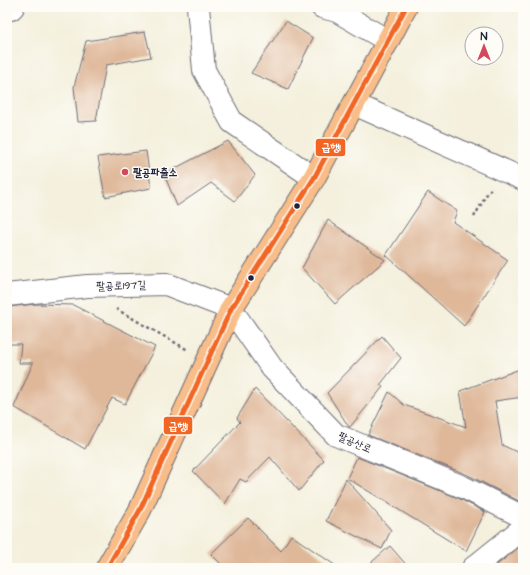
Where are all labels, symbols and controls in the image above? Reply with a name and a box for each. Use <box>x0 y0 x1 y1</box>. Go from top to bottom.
north arrow <box>464 26 504 66</box>
text: N <box>481 29 488 44</box>
line badge: 급행1 <box>315 138 346 157</box>
text: 급행1 <box>321 140 341 155</box>
place label: 팔공파출소 <box>133 165 177 180</box>
marker: 팔공파출소 <box>120 167 130 177</box>
unlabelled marker <box>292 201 302 211</box>
unlabelled marker <box>246 273 256 283</box>
street label: 팔공로197길 <box>96 277 146 294</box>
line badge: 급행1 <box>163 416 193 435</box>
text: 급행1 <box>168 419 188 434</box>
street label: 팔공산로 <box>336 428 374 457</box>

